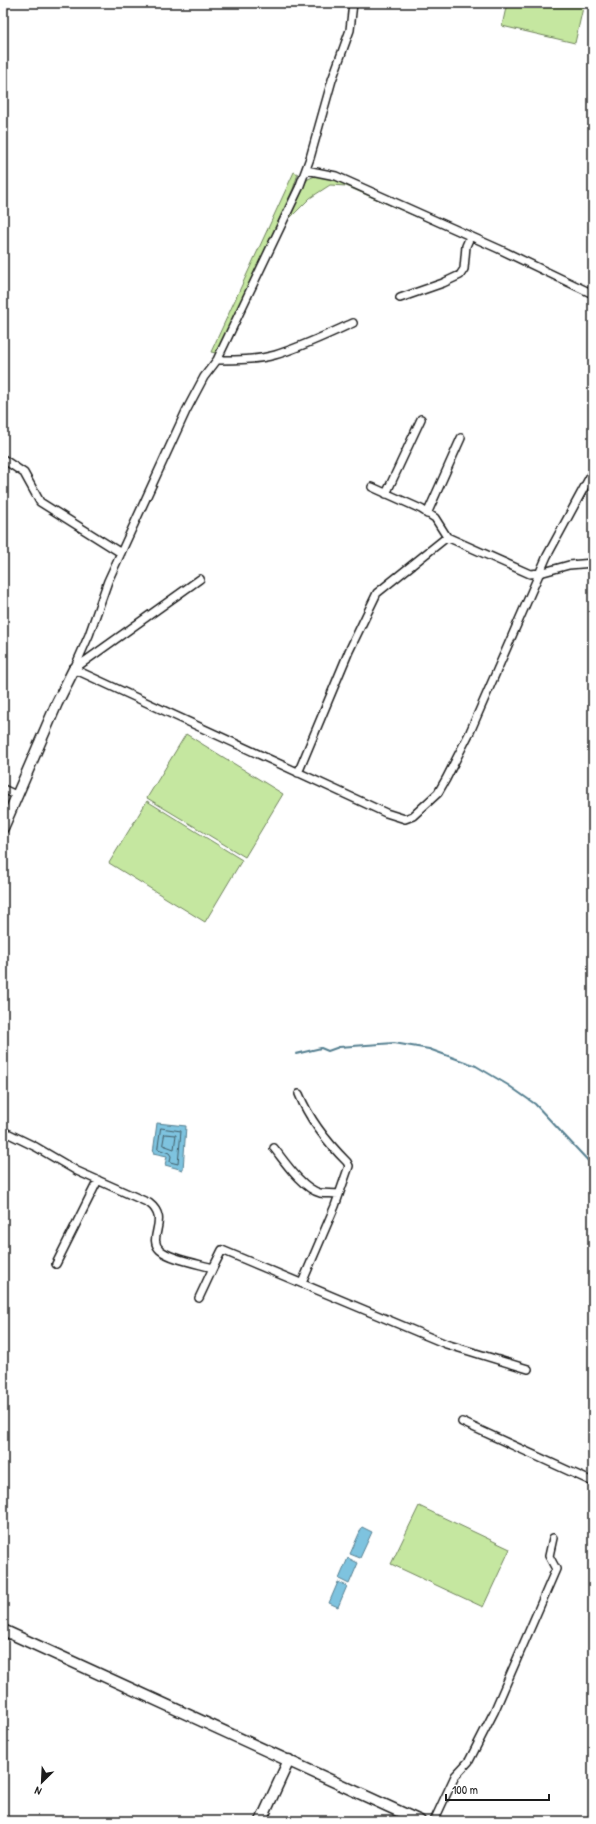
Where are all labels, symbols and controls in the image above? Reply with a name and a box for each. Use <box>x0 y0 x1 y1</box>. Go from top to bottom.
north arrow <box>22 1762 62 1802</box>
scale bar <box>446 1776 549 1802</box>
text: 100 m <box>452 1781 478 1798</box>
text: N <box>32 1783 43 1799</box>

